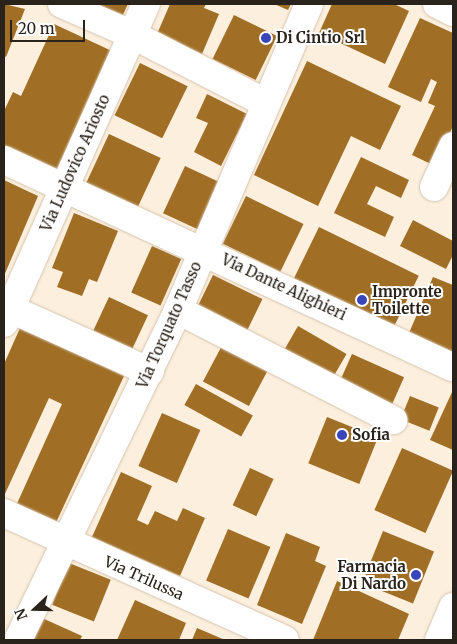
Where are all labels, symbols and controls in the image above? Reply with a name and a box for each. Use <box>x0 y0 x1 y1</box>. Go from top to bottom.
scale bar <box>12 10 88 42</box>
text: 20 m <box>18 19 55 38</box>
place label: Di Cintio Srl <box>276 29 365 47</box>
marker: Di Cintio Srl <box>260 32 272 44</box>
street label: Via Ludovico Ariosto <box>37 92 113 234</box>
street label: Via Dante Alighieri <box>219 250 349 324</box>
street label: Via Torquato Tasso <box>133 259 205 391</box>
place label: Impronte Toilette <box>372 282 442 317</box>
marker: Impronte Toilette <box>356 294 368 306</box>
place label: Sofia <box>352 426 390 444</box>
marker: Sofia <box>336 429 348 441</box>
street label: Via Trilussa <box>101 552 187 604</box>
place label: Farmacia Di Nardo <box>337 557 406 592</box>
marker: Farmacia Di Nardo <box>410 569 422 581</box>
north arrow <box>10 584 60 634</box>
text: N <box>11 606 31 623</box>

